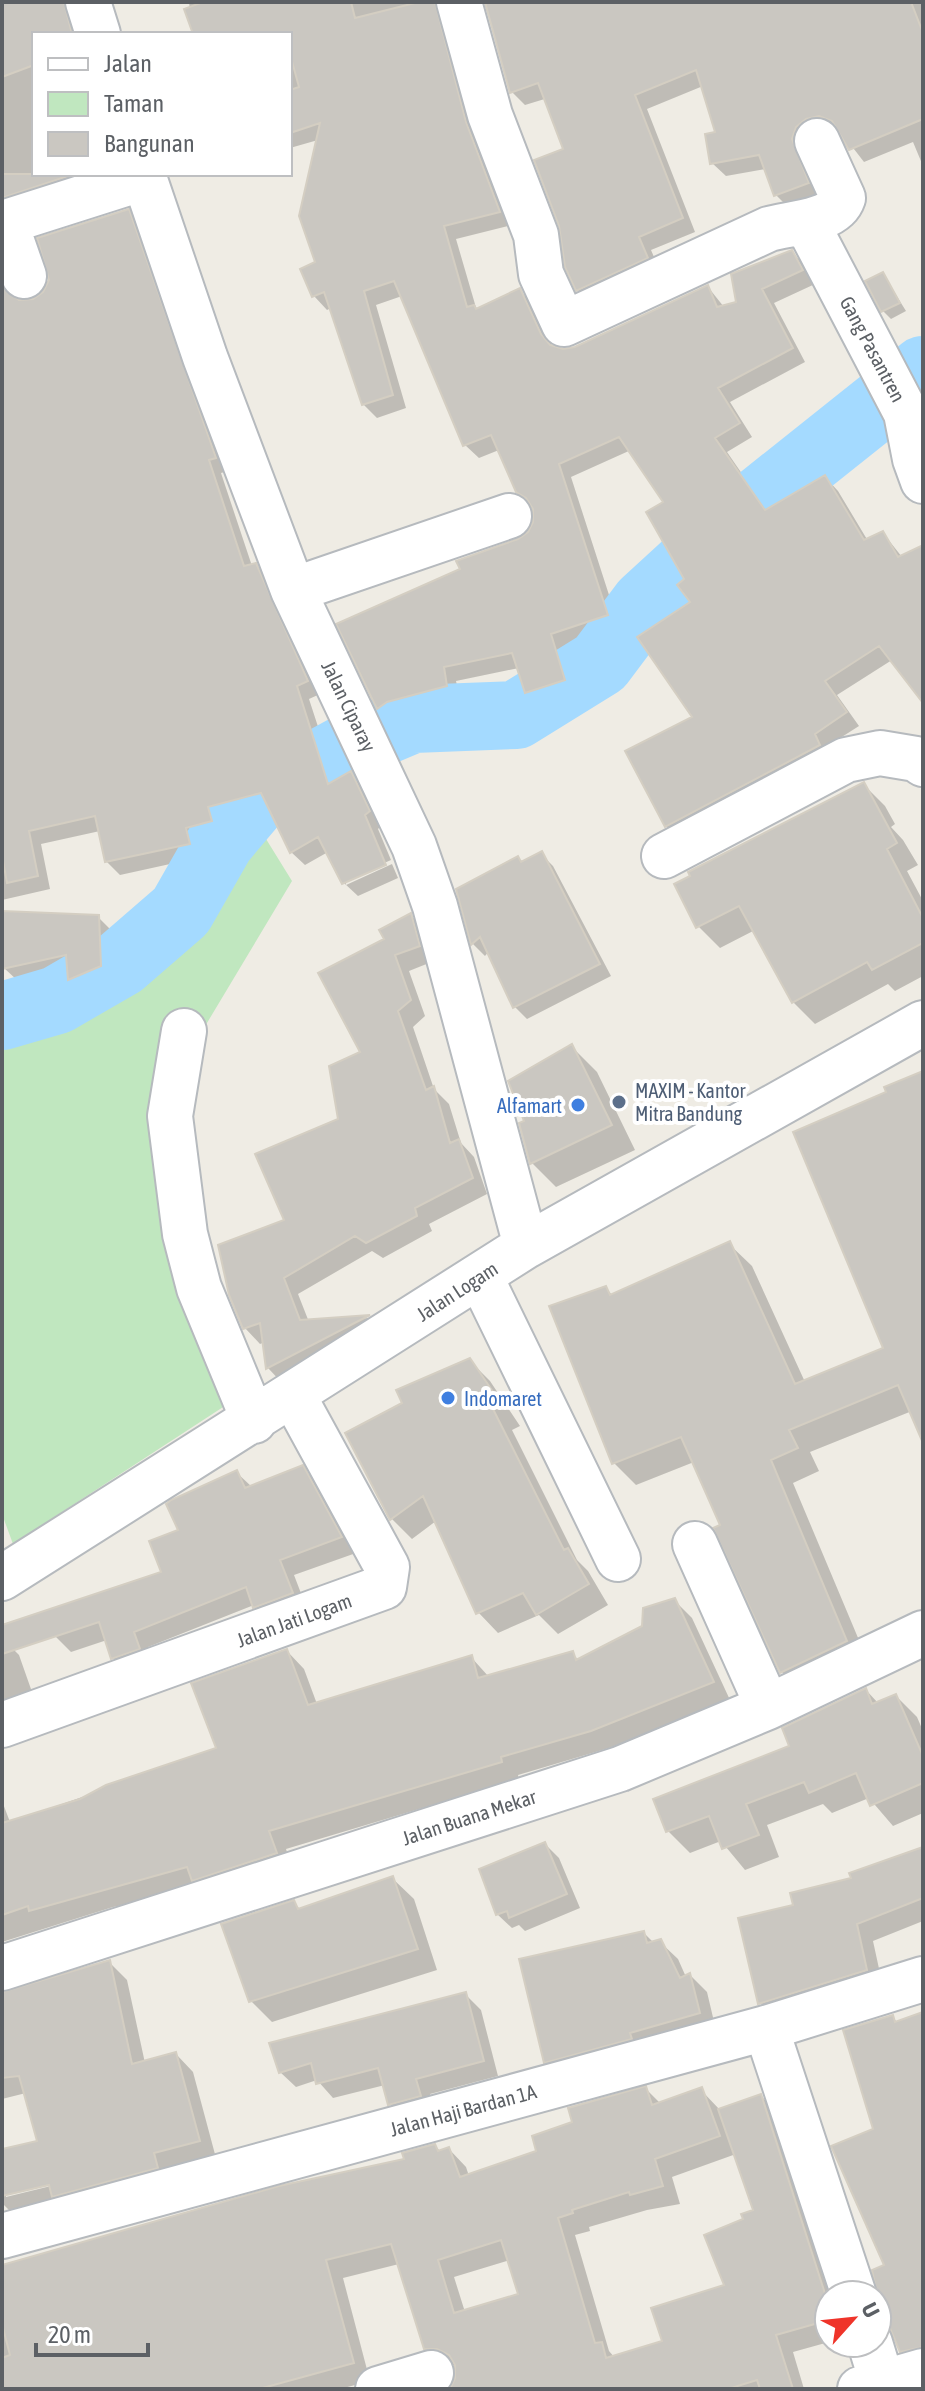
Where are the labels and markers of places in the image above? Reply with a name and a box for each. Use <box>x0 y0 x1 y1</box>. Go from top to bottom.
place label: MAXIM - Kantor Mitra Bandung <box>635 1079 747 1125</box>
marker: MAXIM - Kantor Mitra Bandung <box>610 1093 628 1111</box>
place label: Alfamart <box>497 1094 562 1117</box>
marker: Alfamart <box>569 1096 587 1114</box>
place label: Indomaret <box>464 1387 542 1410</box>
marker: Indomaret <box>439 1389 457 1407</box>

